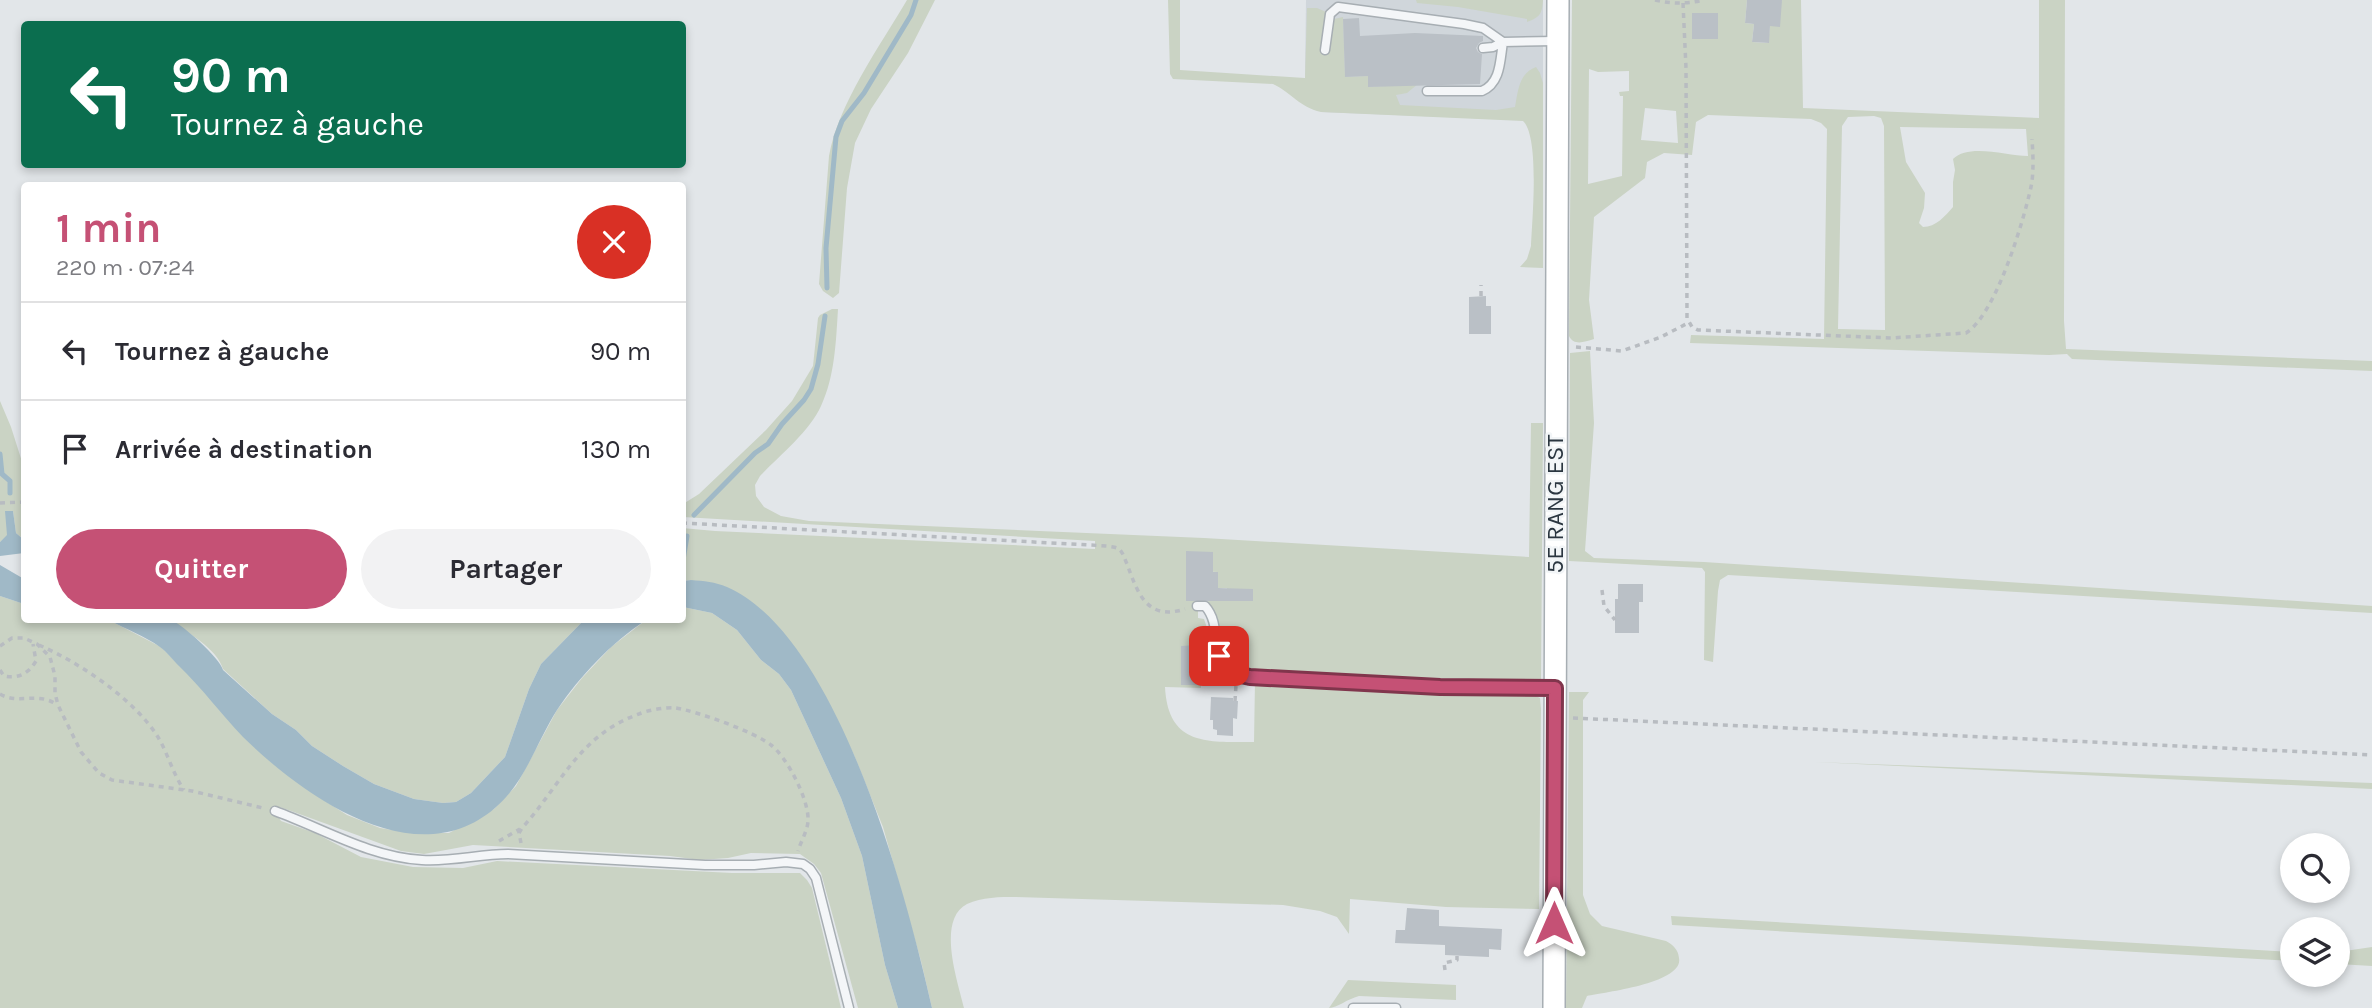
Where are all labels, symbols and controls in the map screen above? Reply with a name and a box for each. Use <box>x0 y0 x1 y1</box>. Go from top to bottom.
text: 90 m <box>171 47 291 104</box>
icon: left <box>56 49 147 140</box>
text: Tournez à gauche <box>171 106 424 143</box>
text: 1 min <box>56 203 161 253</box>
button: close <box>577 205 651 279</box>
text: 220 m · 07:24 <box>56 254 194 281</box>
icon: left <box>56 332 94 370</box>
text: Tournez à gauche <box>115 336 329 367</box>
text: 90 m <box>590 336 651 367</box>
icon: arrive <box>56 430 94 468</box>
text: Arrivée à destination <box>115 434 373 465</box>
text: 130 m <box>581 434 651 465</box>
street label: 5E RANG EST <box>1541 435 1569 573</box>
button: Quitter <box>56 529 347 609</box>
button: Partager <box>361 529 651 609</box>
pin <box>1189 626 1249 686</box>
icon: arrive <box>1200 637 1238 675</box>
map controls <box>2280 833 2350 987</box>
button: search <box>2280 833 2350 903</box>
position arrow <box>1517 886 1591 960</box>
button: layers <box>2280 917 2350 987</box>

